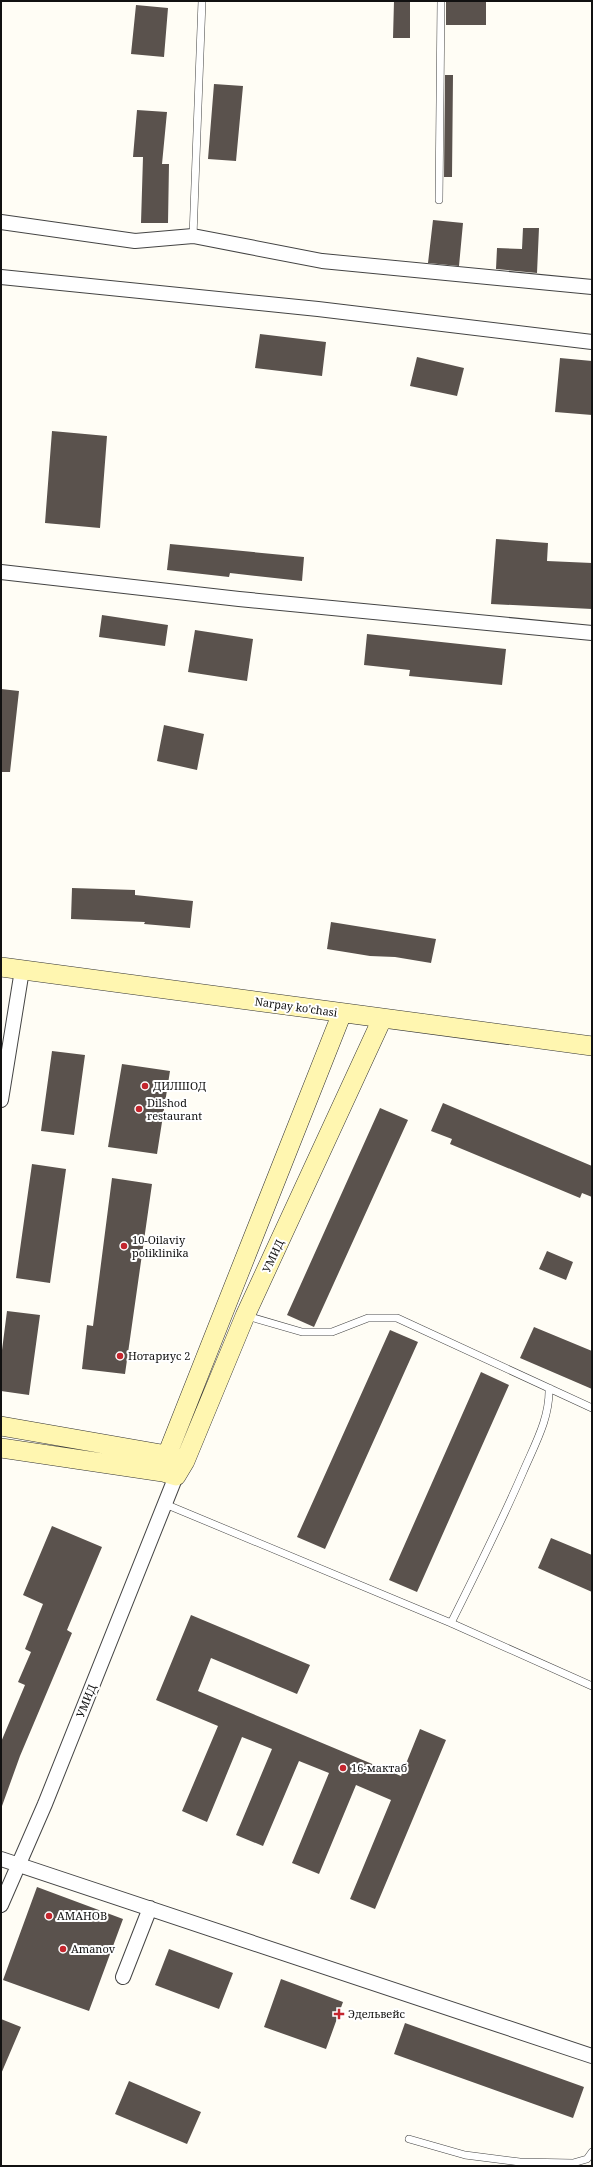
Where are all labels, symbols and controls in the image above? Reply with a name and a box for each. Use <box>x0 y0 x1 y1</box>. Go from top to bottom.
street label: Narpay ko'chasi <box>254 993 339 1020</box>
place label: ДИЛШОД <box>153 1078 206 1093</box>
marker: ДИЛШОД <box>140 1081 150 1091</box>
place label: Dilshod restaurant <box>147 1095 202 1123</box>
marker: Dilshod restaurant <box>134 1104 144 1114</box>
place label: 10-Oilaviy poliklinika <box>132 1232 189 1260</box>
street label: УМИД <box>258 1237 287 1275</box>
marker: 10-Oilaviy poliklinika <box>119 1241 129 1251</box>
place label: Нотариус 2 <box>128 1348 190 1363</box>
marker: Нотариус 2 <box>115 1351 125 1361</box>
street label: УМИД <box>72 1682 99 1720</box>
place label: 16-мактаб <box>351 1760 407 1775</box>
marker: 16-мактаб <box>338 1763 348 1773</box>
place label: АМАНОВ <box>57 1908 107 1923</box>
marker: АМАНОВ <box>44 1911 54 1921</box>
place label: Amanov <box>71 1941 116 1956</box>
marker: Amanov <box>58 1944 68 1954</box>
place label: Эдельвейс <box>348 2006 406 2021</box>
marker: Эдельвейс <box>333 2008 345 2020</box>

